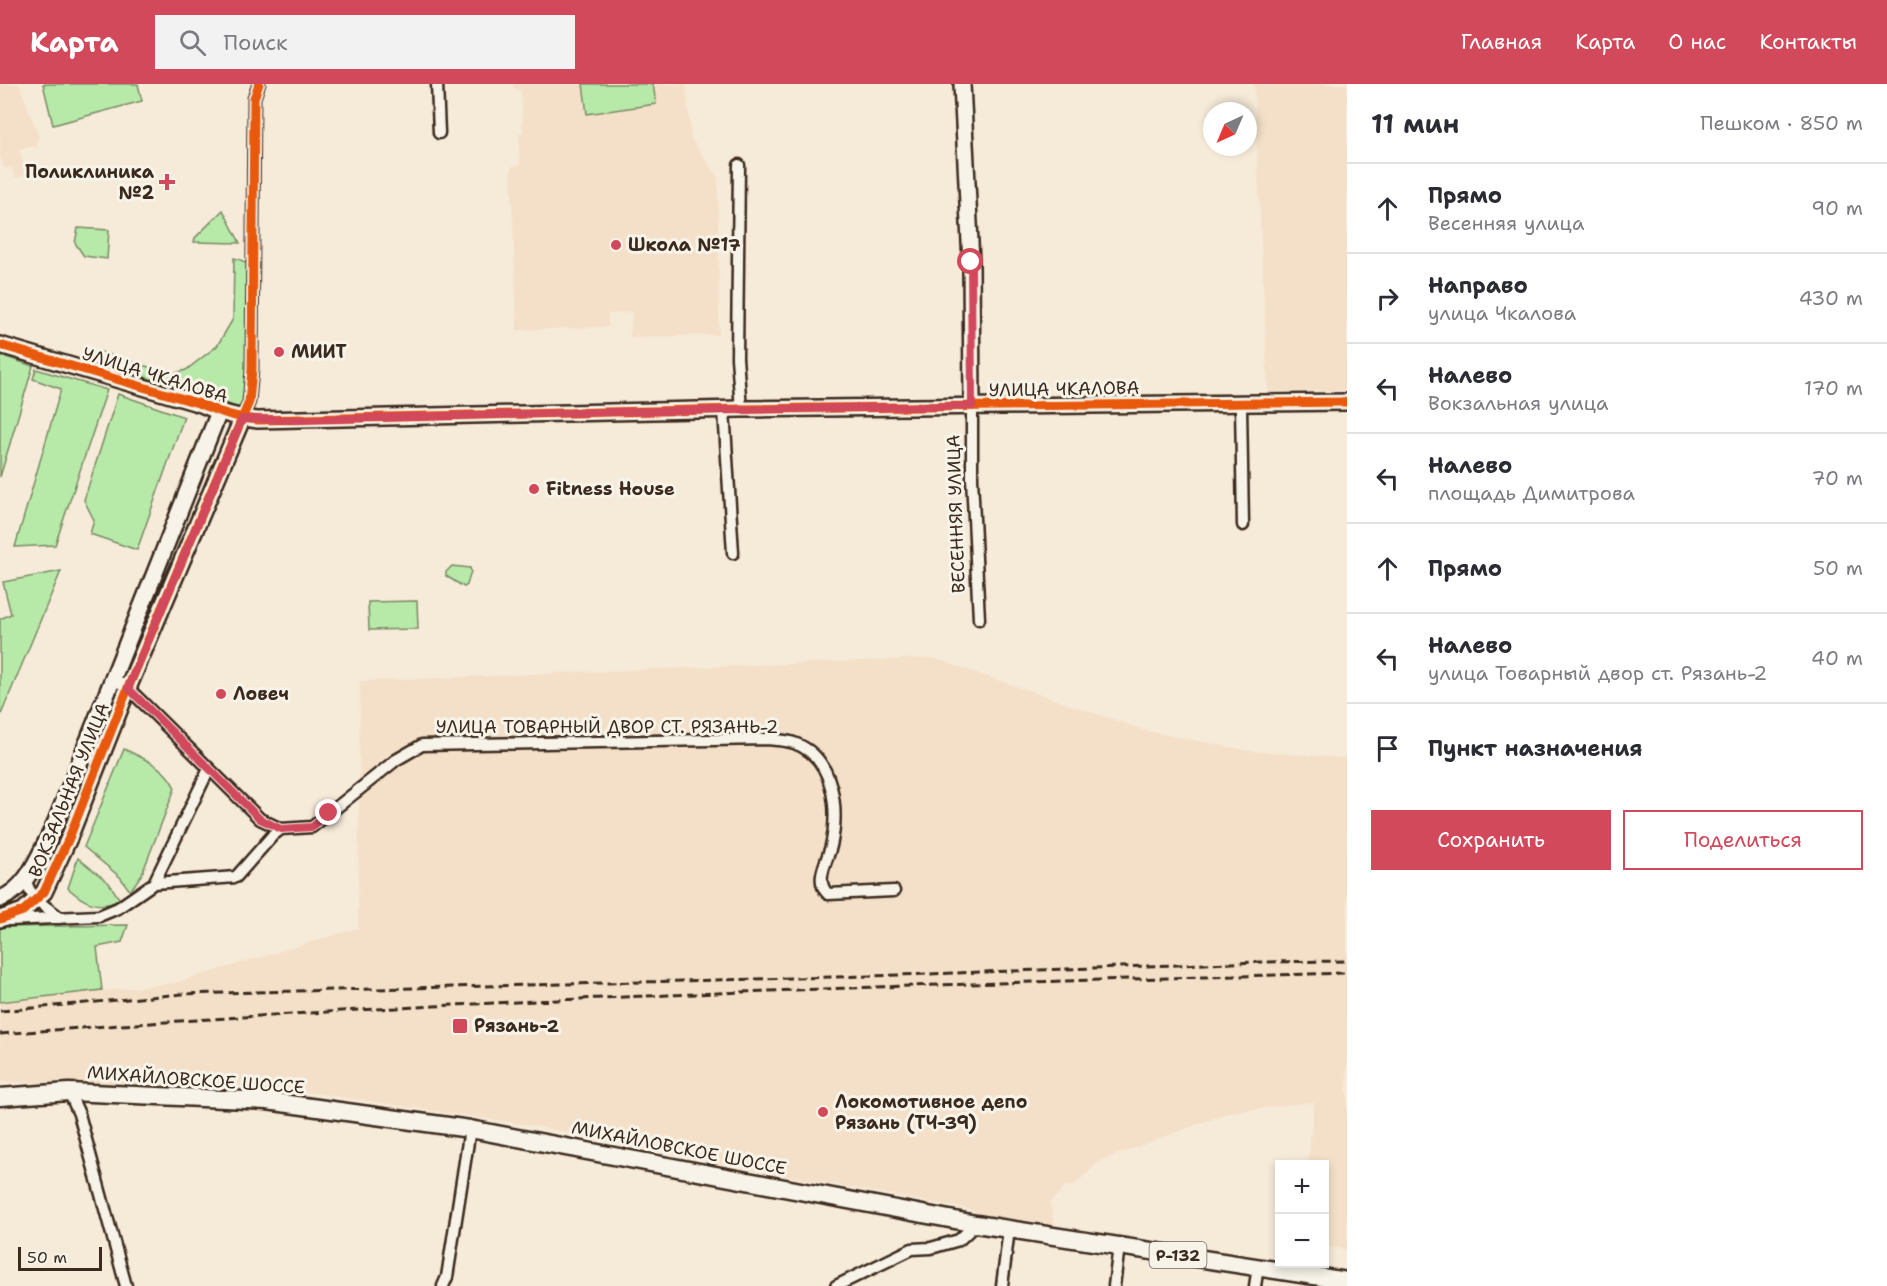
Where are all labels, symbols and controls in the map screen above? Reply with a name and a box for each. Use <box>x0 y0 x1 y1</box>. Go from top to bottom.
search box <box>155 15 575 69</box>
text: Карта <box>30 23 119 61</box>
icon: search <box>176 26 209 59</box>
text: Поиск <box>224 28 288 57</box>
text: Главная <box>1461 28 1542 56</box>
text: Карта <box>1575 28 1635 56</box>
text: О нас <box>1668 28 1726 56</box>
text: Контакты <box>1759 28 1857 56</box>
north arrow <box>1203 102 1257 156</box>
text: 11 мин <box>1371 106 1459 141</box>
text: Пешком · 850 m <box>1700 110 1863 136</box>
place label: Поликлиника №2 <box>25 160 155 205</box>
marker: Поликлиника №2 <box>158 173 176 191</box>
text: Прямо <box>1428 181 1502 210</box>
icon: ahead <box>1371 192 1404 225</box>
text: 90 m <box>1811 195 1863 221</box>
text: Весенняя улица <box>1428 210 1584 236</box>
place label: Школа №17 <box>628 233 741 257</box>
marker: Школа №17 <box>609 238 623 252</box>
route start <box>957 248 983 274</box>
text: Направо <box>1428 271 1528 300</box>
icon: right <box>1371 282 1404 315</box>
text: 430 m <box>1799 285 1863 311</box>
text: улица Чкалова <box>1428 300 1576 326</box>
place label: МИИТ <box>291 340 347 364</box>
street label: УЛИЦА ЧКАЛОВА <box>79 341 231 409</box>
marker: МИИТ <box>272 345 286 359</box>
text: Налево <box>1428 361 1512 390</box>
icon: left <box>1371 372 1404 405</box>
text: 170 m <box>1804 375 1863 401</box>
street label: УЛИЦА ЧКАЛОВА <box>988 376 1140 402</box>
text: Вокзальная улица <box>1428 390 1608 416</box>
street label: ВЕСЕННЯЯ УЛИЦА <box>941 434 971 594</box>
text: Налево <box>1428 451 1512 480</box>
icon: left <box>1371 462 1404 495</box>
text: 70 m <box>1811 465 1863 491</box>
place label: Fitness House <box>546 477 675 501</box>
text: площадь Димитрова <box>1428 480 1635 506</box>
marker: Fitness House <box>527 482 541 496</box>
icon: ahead <box>1371 552 1404 585</box>
text: Прямо <box>1428 554 1502 583</box>
text: 50 m <box>1813 555 1863 581</box>
text: Налево <box>1428 631 1512 660</box>
icon: left <box>1371 642 1404 675</box>
text: 40 m <box>1811 645 1863 671</box>
text: улица Товарный двор ст. Рязань-2 <box>1428 660 1767 686</box>
place label: Ловеч <box>233 682 289 706</box>
marker: Ловеч <box>214 687 228 701</box>
street label: ВОКЗАЛЬНАЯ УЛИЦА <box>23 699 115 881</box>
street label: УЛИЦА ТОВАРНЫЙ ДВОР СТ. РЯЗАНЬ-2 <box>436 715 778 739</box>
icon: arrive <box>1371 732 1404 765</box>
text: Пункт назначения <box>1428 734 1642 763</box>
route end <box>315 799 341 825</box>
button: Сохранить <box>1371 810 1611 870</box>
button: Поделиться <box>1623 810 1863 870</box>
place label: Рязань-2 <box>474 1014 559 1038</box>
marker: Рязань-2 <box>451 1017 469 1035</box>
street label: МИХАЙЛОВСКОЕ ШОССЕ <box>86 1060 306 1100</box>
place label: Локомотивное депо Рязань (ТЧ-39) <box>835 1090 1027 1135</box>
marker: Локомотивное депо Рязань (ТЧ-39) <box>816 1105 830 1119</box>
street label: МИХАЙЛОВСКОЕ ШОССЕ <box>569 1115 789 1181</box>
map controls <box>1275 1160 1329 1268</box>
button: + <box>1275 1160 1329 1214</box>
button: − <box>1275 1214 1329 1268</box>
road number: Р-132 <box>1150 1242 1206 1268</box>
scale bar <box>18 1244 102 1272</box>
text: 50 m <box>27 1247 67 1268</box>

